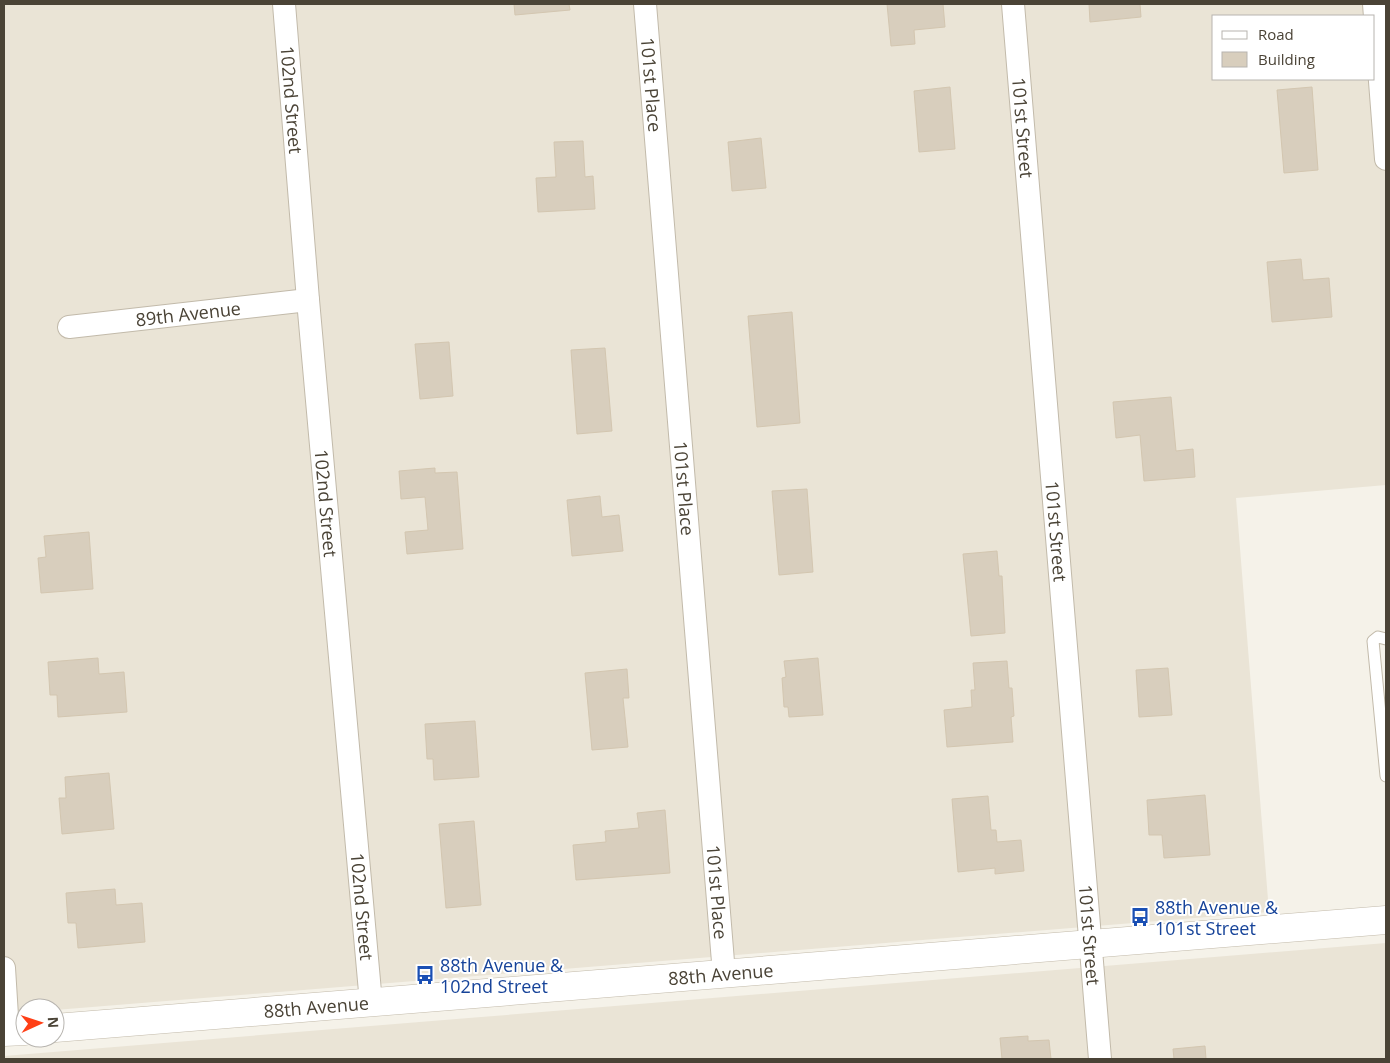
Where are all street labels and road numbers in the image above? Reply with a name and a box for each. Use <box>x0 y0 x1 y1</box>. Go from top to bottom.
street label: 101st Place <box>636 37 667 133</box>
street label: 102nd Street <box>275 45 308 154</box>
street label: 101st Street <box>1007 76 1039 179</box>
street label: 89th Avenue <box>135 296 242 331</box>
street label: 101st Place <box>669 440 700 537</box>
street label: 102nd Street <box>309 448 343 558</box>
street label: 101st Street <box>1040 480 1073 582</box>
street label: 101st Place <box>702 844 733 940</box>
street label: 102nd Street <box>346 852 379 961</box>
street label: 101st Street <box>1074 884 1106 986</box>
street label: 88th Avenue <box>667 958 774 990</box>
street label: 88th Avenue <box>263 991 370 1023</box>

